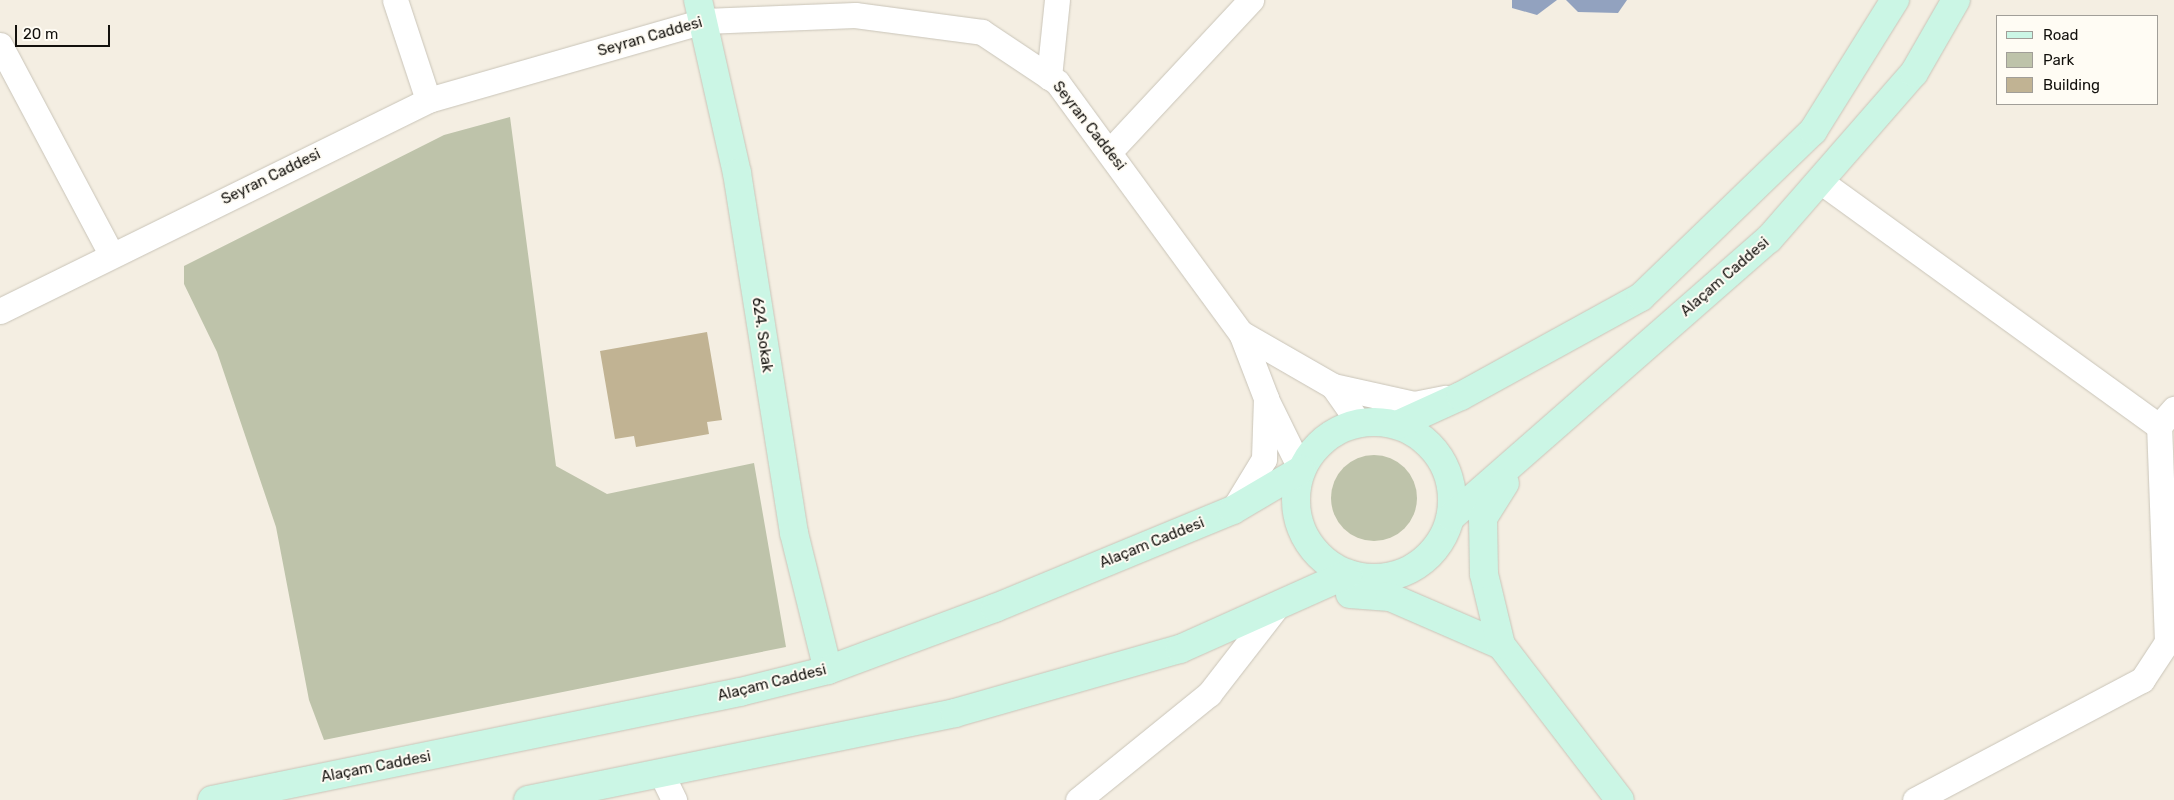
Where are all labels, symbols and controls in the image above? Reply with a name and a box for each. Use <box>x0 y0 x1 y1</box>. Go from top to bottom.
street label: Seyran Caddesi <box>596 13 704 61</box>
scale bar <box>18 15 112 47</box>
legend <box>1996 15 2159 105</box>
text: 20 m <box>23 25 58 43</box>
text: Road <box>2043 26 2079 44</box>
text: Park <box>2043 51 2074 69</box>
text: Building <box>2043 76 2100 94</box>
street label: Seyran Caddesi <box>1049 78 1129 174</box>
street label: Seyran Caddesi <box>218 145 324 209</box>
street label: Alaçam Caddesi <box>1677 234 1773 320</box>
street label: 624. Sokak <box>748 296 776 374</box>
street label: Alaçam Caddesi <box>1097 514 1207 572</box>
street label: Alaçam Caddesi <box>716 661 828 705</box>
street label: Alaçam Caddesi <box>320 748 432 786</box>

